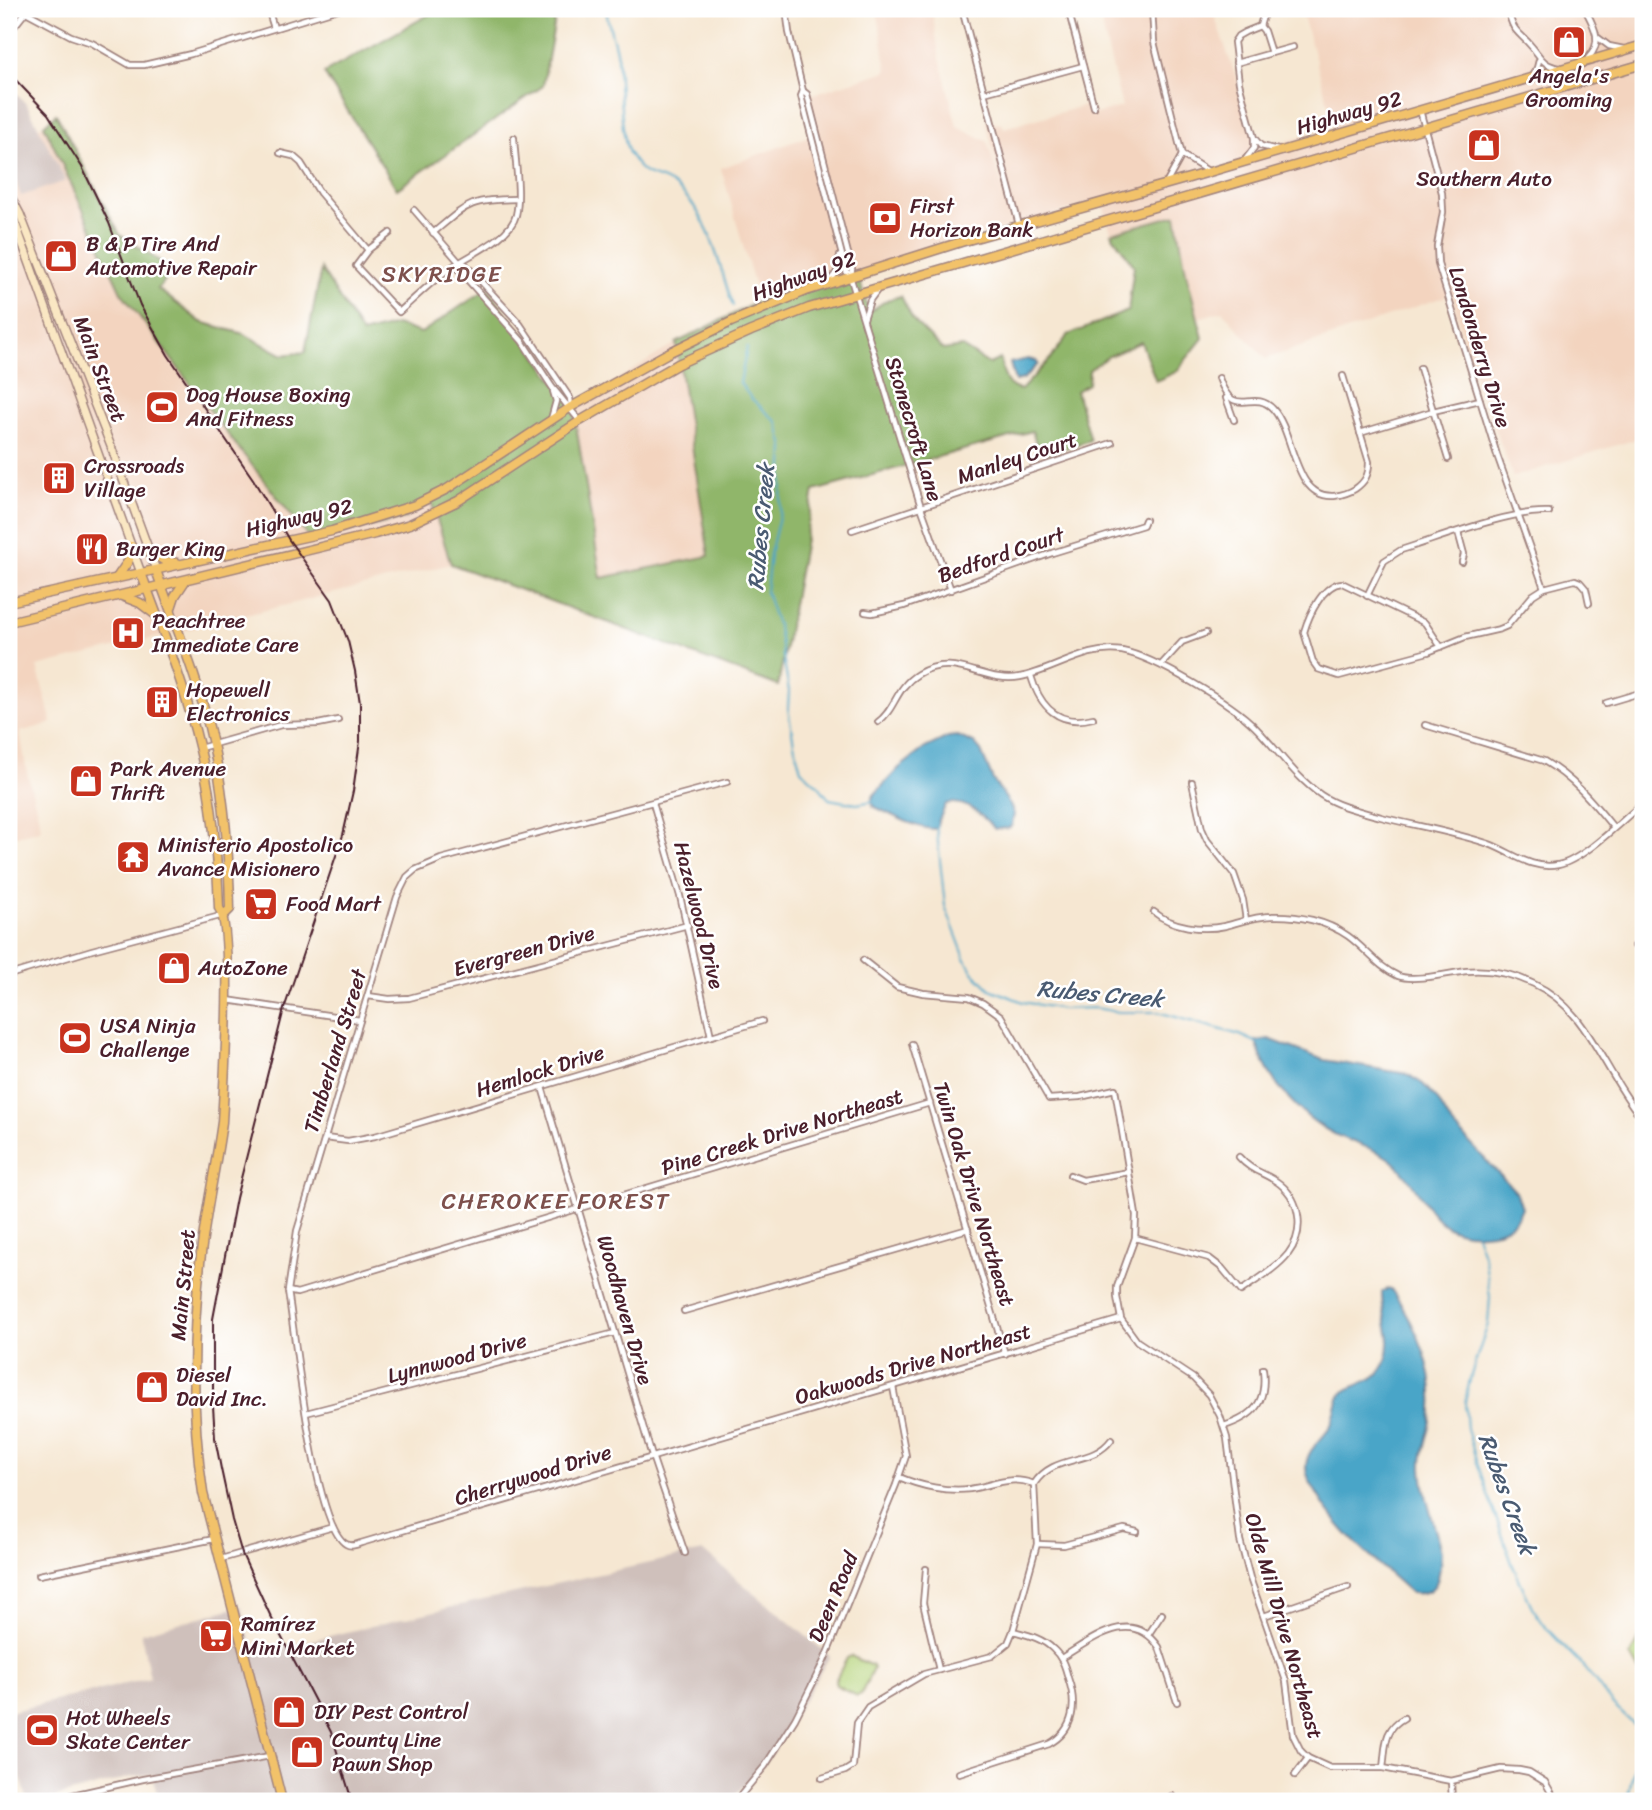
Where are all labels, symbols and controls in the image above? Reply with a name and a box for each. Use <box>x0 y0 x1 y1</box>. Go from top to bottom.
shop icon: Angela's Grooming <box>1550 23 1588 61</box>
place label: Angela's Grooming <box>1526 57 1613 119</box>
street label: Highway 92 <box>1292 80 1406 146</box>
shop icon: Southern Auto <box>1465 126 1503 164</box>
place label: Southern Auto <box>1416 160 1552 198</box>
place label: First Horizon Bank <box>910 187 1033 249</box>
bank icon: First Horizon Bank <box>866 199 904 237</box>
place label: B & P Tire And Automotive Repair <box>85 225 258 287</box>
shop icon: B & P Tire And Automotive Repair <box>42 237 80 275</box>
street label: Highway 92 <box>746 240 862 312</box>
district label: SKYRIDGE <box>381 254 503 295</box>
street label: Londonderry Drive <box>1437 262 1523 433</box>
street label: Main Street <box>62 310 138 428</box>
street label: Stonecroft Lane <box>874 352 954 507</box>
place label: Dog House Boxing And Fitness <box>185 376 351 438</box>
sports icon: Dog House Boxing And Fitness <box>143 388 181 426</box>
street label: Manley Court <box>952 421 1082 495</box>
place label: Crossroads Village <box>84 447 185 509</box>
building icon: Crossroads Village <box>40 459 78 497</box>
water label: Rubes Creek <box>735 460 787 592</box>
street label: Highway 92 <box>242 487 356 549</box>
street label: Bedford Court <box>932 515 1071 594</box>
restaurant icon: Burger King <box>73 530 111 568</box>
place label: Burger King <box>116 530 225 568</box>
place label: Peachtree Immediate Care <box>151 602 299 664</box>
hospital icon: Peachtree Immediate Care <box>109 614 147 652</box>
place label: Hopewell Electronics <box>186 671 290 733</box>
building icon: Hopewell Electronics <box>143 683 181 721</box>
place label: Park Avenue Thrift <box>110 750 226 812</box>
shop icon: Park Avenue Thrift <box>67 762 105 800</box>
place label: Ministerio Apostolico Avance Misionero <box>157 826 353 888</box>
street label: Hazelwood Drive <box>662 837 736 993</box>
temple icon: Ministerio Apostolico Avance Misionero <box>114 838 152 876</box>
supermarket icon: Food Mart <box>242 885 280 923</box>
place label: Food Mart <box>286 885 382 923</box>
street label: Evergreen Drive <box>449 914 599 988</box>
shop icon: AutoZone <box>155 949 193 987</box>
place label: AutoZone <box>197 949 288 987</box>
street label: Timberland Street <box>292 963 378 1138</box>
water label: Rubes Creek <box>1035 968 1167 1020</box>
place label: USA Ninja Challenge <box>100 1007 196 1069</box>
sports icon: USA Ninja Challenge <box>56 1019 94 1057</box>
street label: Hemlock Drive <box>471 1033 609 1109</box>
street label: Pine Creek Drive Northeast <box>657 1077 907 1187</box>
street label: Twin Oak Drive Northeast <box>922 1077 1026 1311</box>
district label: CHEROKEE FOREST <box>441 1181 671 1222</box>
street label: Main Street <box>159 1228 207 1342</box>
street label: Woodhaven Drive <box>585 1231 665 1389</box>
street label: Oakwoods Drive Northeast <box>790 1312 1036 1416</box>
street label: Lynnwood Drive <box>383 1321 531 1395</box>
place label: Diesel David Inc. <box>176 1356 268 1418</box>
shop icon: Diesel David Inc. <box>133 1368 171 1406</box>
water label: Rubes Creek <box>1466 1428 1549 1563</box>
street label: Cherrywood Drive <box>450 1433 617 1517</box>
street label: Olde Mill Drive Northeast <box>1233 1508 1335 1744</box>
street label: Deen Road <box>797 1544 870 1648</box>
place label: Ramírez Mini Market <box>241 1605 355 1667</box>
supermarket icon: Ramírez Mini Market <box>197 1617 235 1655</box>
shop icon: DIY Pest Control <box>270 1693 308 1731</box>
place label: DIY Pest Control <box>314 1693 469 1731</box>
place label: Hot Wheels Skate Center <box>66 1699 191 1761</box>
sports icon: Hot Wheels Skate Center <box>23 1711 61 1749</box>
place label: County Line Pawn Shop <box>332 1721 442 1783</box>
shop icon: County Line Pawn Shop <box>288 1733 326 1771</box>

